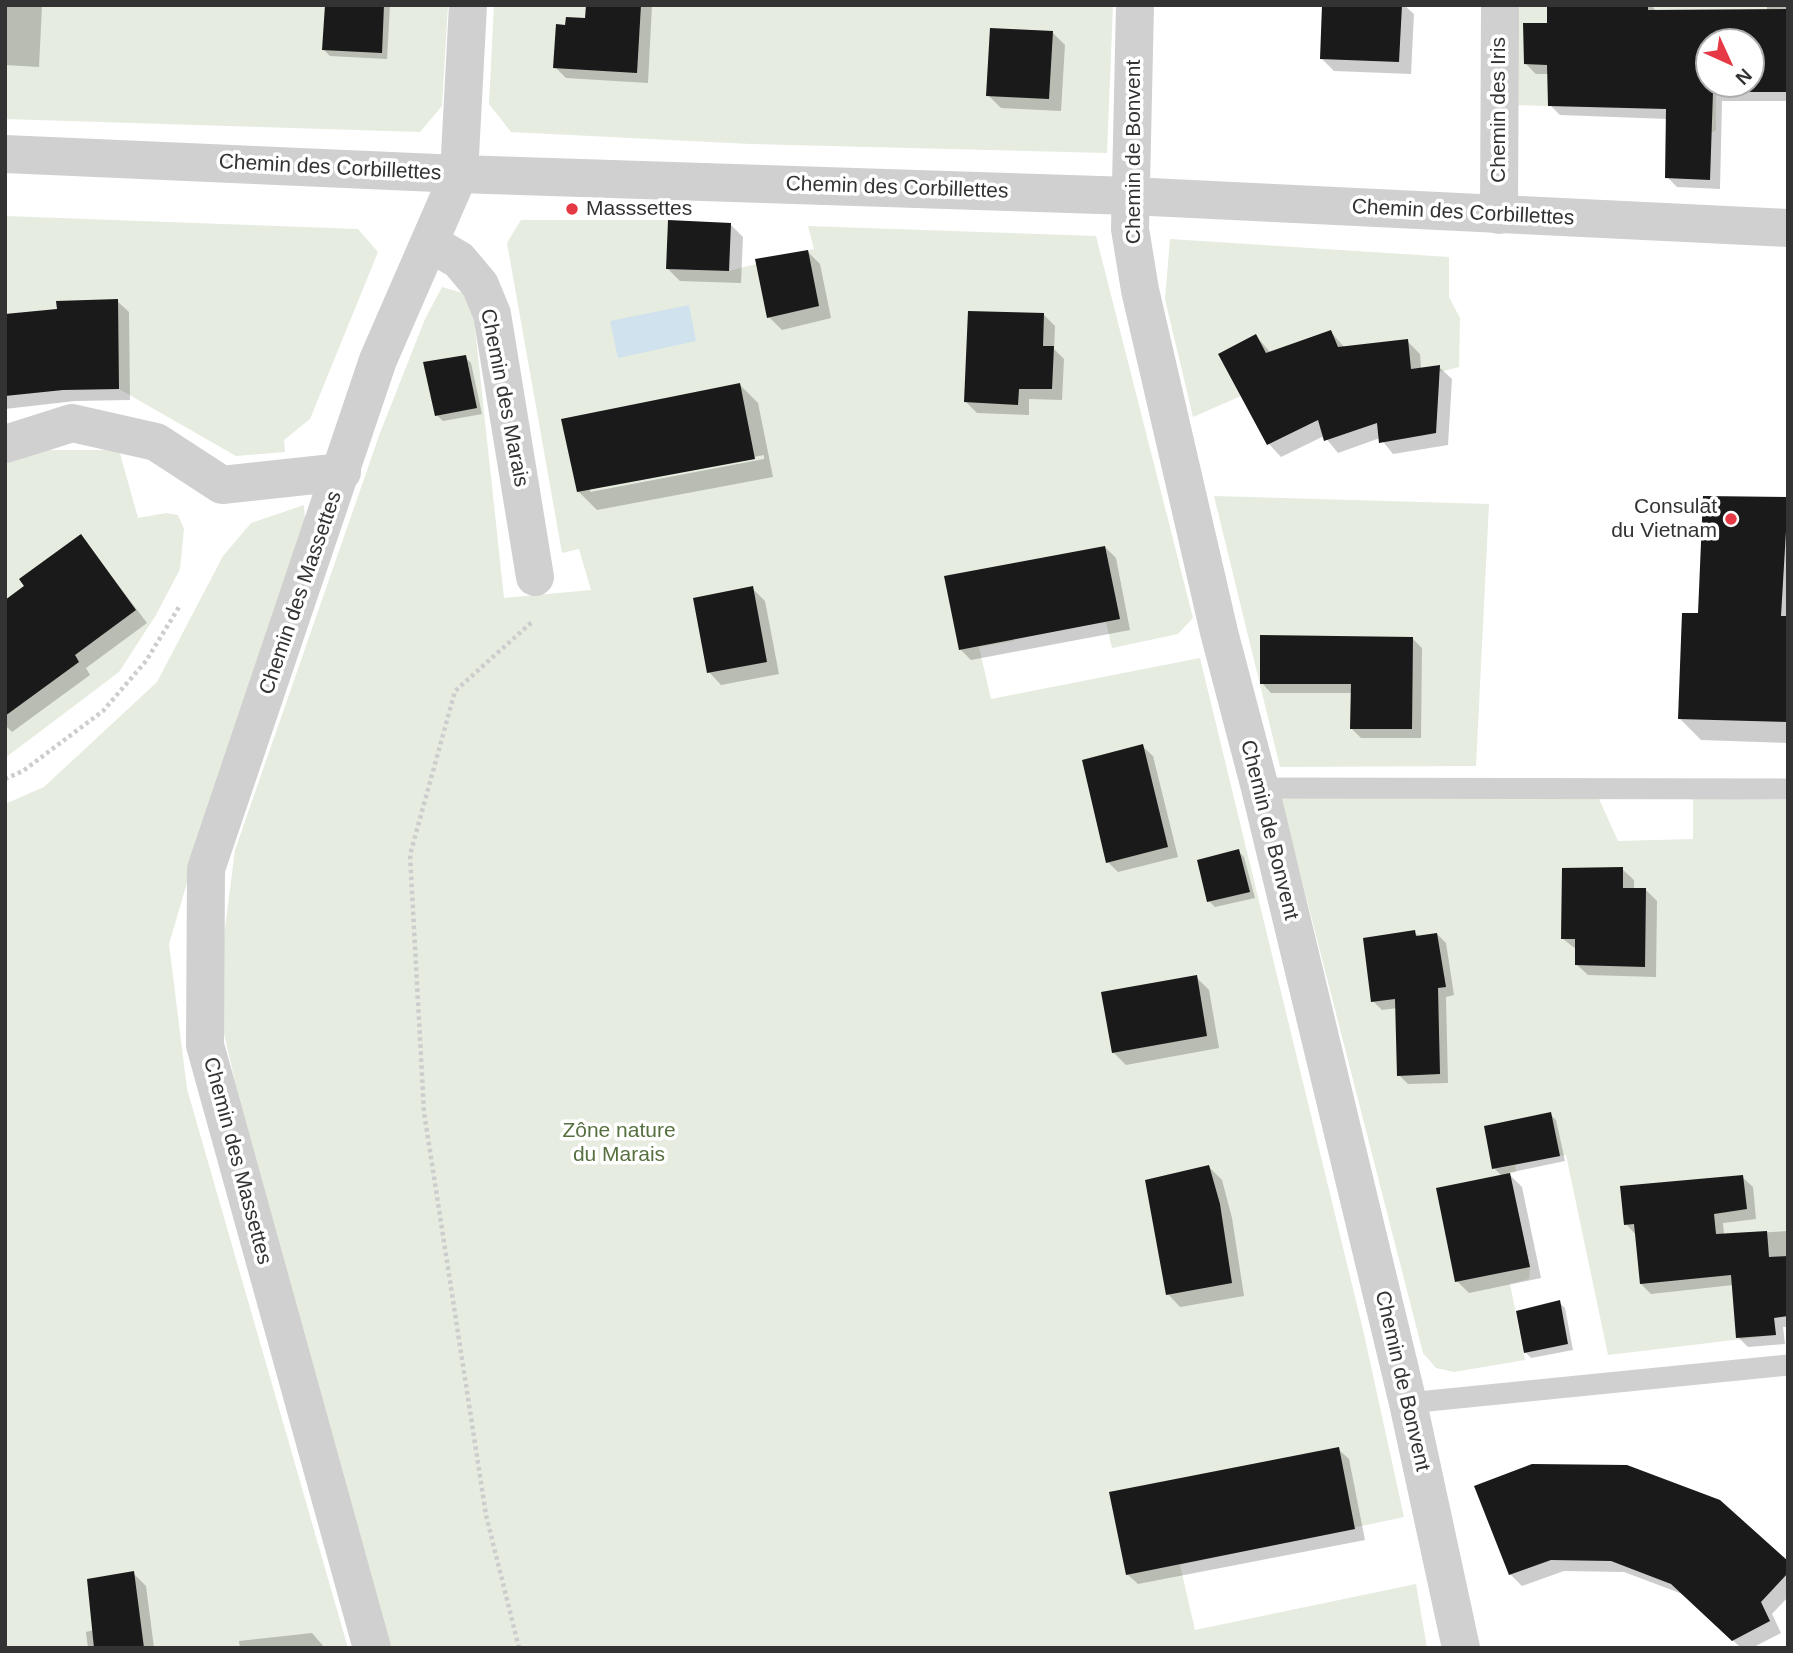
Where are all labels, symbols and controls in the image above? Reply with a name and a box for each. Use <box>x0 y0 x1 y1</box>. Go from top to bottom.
north arrow <box>1695 28 1765 98</box>
street label: Chemin des Iris <box>1486 37 1512 183</box>
street label: Chemin de Bonvent <box>1121 60 1147 244</box>
text: N <box>1732 65 1756 89</box>
street label: Chemin des Corbillettes <box>218 150 442 186</box>
street label: Chemin des Corbillettes <box>785 172 1009 204</box>
street label: Chemin des Corbillettes <box>1351 195 1575 231</box>
place label: Masssettes <box>586 196 692 222</box>
marker: Masssettes <box>564 201 580 217</box>
street label: Chemin des Marais <box>474 307 534 489</box>
street label: Chemin des Massettes <box>254 488 348 698</box>
place label: Consulat du Vietnam <box>1611 494 1717 544</box>
marker: Consulat du Vietnam <box>1723 511 1739 527</box>
street label: Chemin de Bonvent <box>1234 737 1304 923</box>
street label: Chemin des Massettes <box>197 1055 277 1267</box>
park label: Zône nature du Marais <box>562 1118 676 1168</box>
street label: Chemin de Bonvent <box>1369 1288 1435 1474</box>

